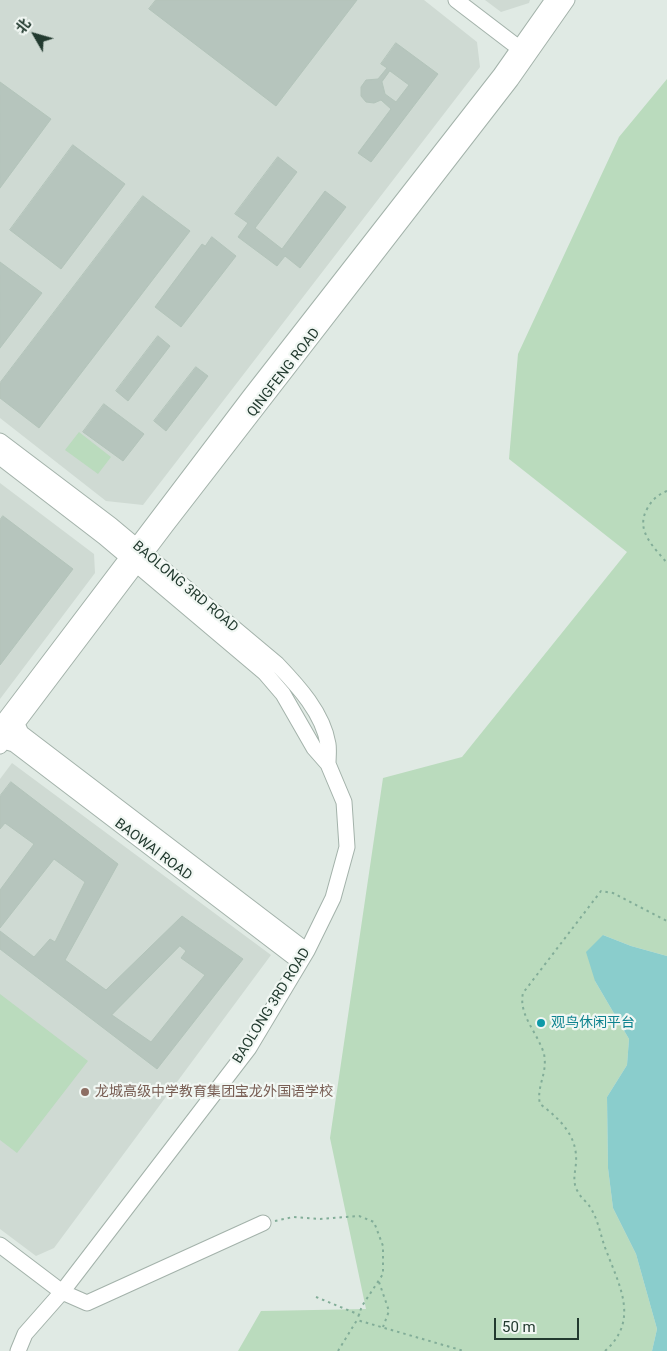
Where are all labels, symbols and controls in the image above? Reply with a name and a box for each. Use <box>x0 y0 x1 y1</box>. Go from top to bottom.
north arrow <box>10 10 60 60</box>
text: 北 <box>13 15 34 36</box>
street label: QINGFENG ROAD <box>244 325 324 421</box>
street label: BAOLONG 3RD ROAD <box>129 538 241 636</box>
street label: BAOWAI ROAD <box>111 815 195 885</box>
street label: BAOLONG 3RD ROAD <box>230 945 314 1067</box>
place label: 观鸟休闲平台 <box>551 1015 635 1031</box>
marker: 观鸟休闲平台 <box>535 1017 547 1029</box>
place label: 龙城高级中学教育集团宝龙外国语学校 <box>95 1084 333 1100</box>
marker: 龙城高级中学教育集团宝龙外国语学校 <box>79 1086 91 1098</box>
scale bar <box>497 1308 582 1340</box>
text: 50 m <box>502 1318 536 1336</box>

